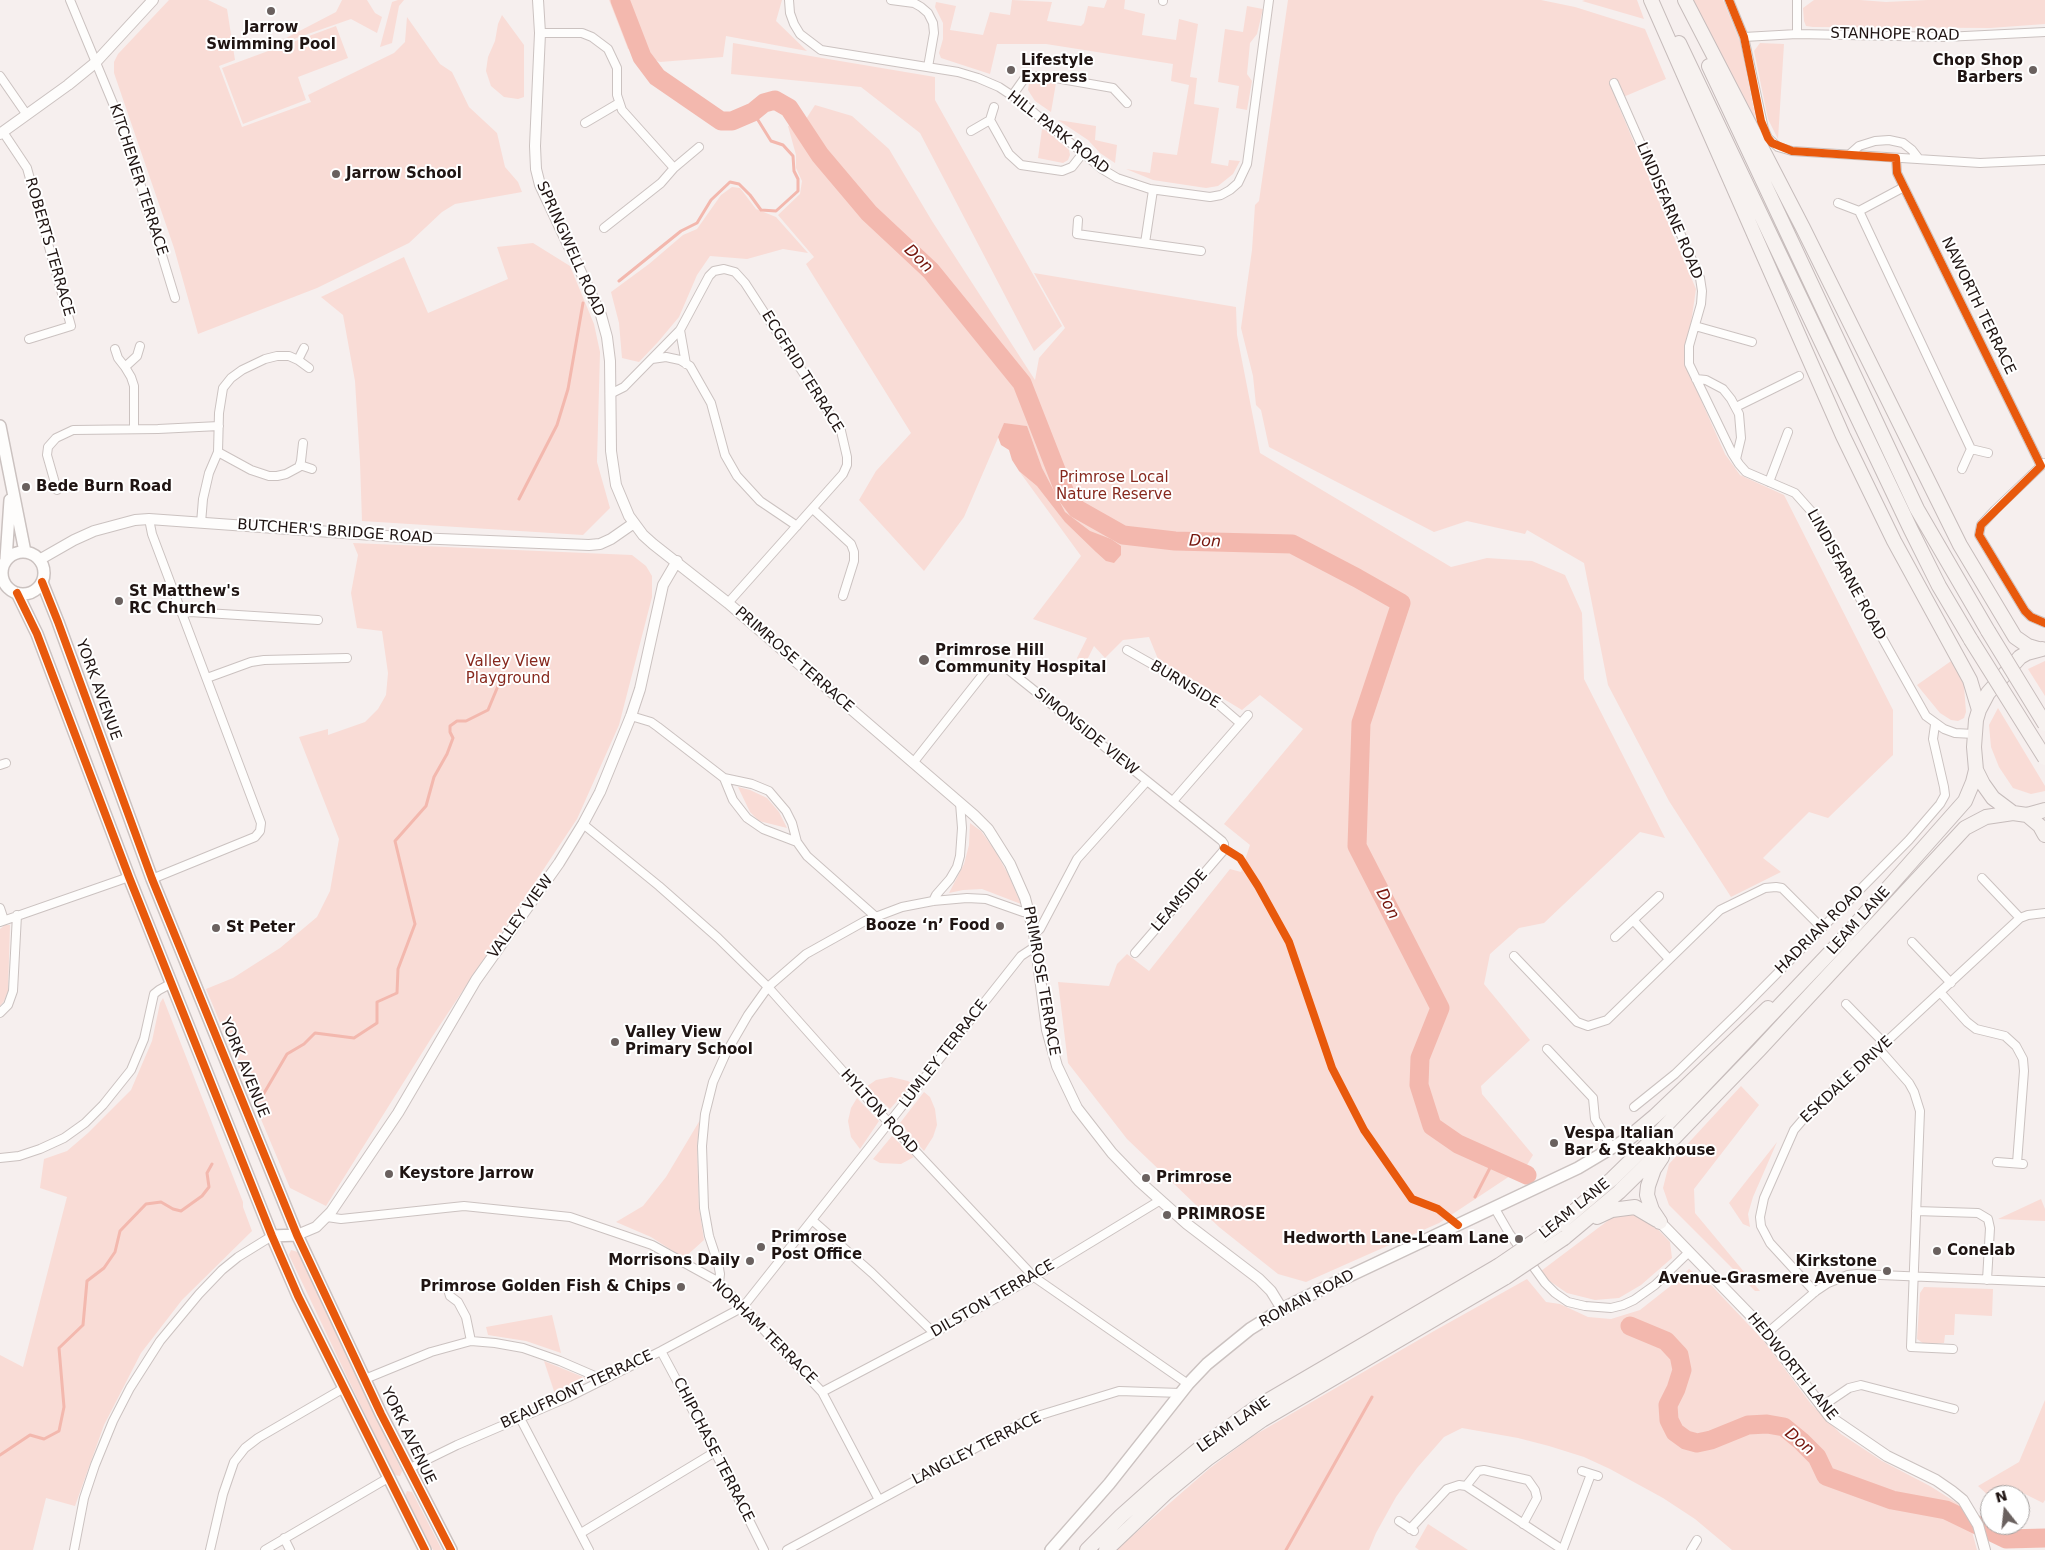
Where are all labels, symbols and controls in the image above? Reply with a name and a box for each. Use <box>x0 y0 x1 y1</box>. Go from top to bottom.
marker: Jarrow Swimming Pool <box>265 5 277 17</box>
place label: Jarrow Swimming Pool <box>206 19 336 54</box>
street label: STANHOPE ROAD <box>1830 25 1960 45</box>
place label: Lifestyle Express <box>1021 52 1094 87</box>
place label: Chop Shop Barbers <box>1933 52 2023 87</box>
marker: Lifestyle Express <box>1005 64 1017 76</box>
marker: Chop Shop Barbers <box>2027 64 2039 76</box>
street label: HILL PARK ROAD <box>1003 88 1113 178</box>
street label: KITCHENER TERRACE <box>105 102 171 258</box>
street label: LINDISFARNE ROAD <box>1632 140 1706 282</box>
place label: Jarrow School <box>346 165 462 183</box>
marker: Jarrow School <box>330 168 342 180</box>
street label: ROBERTS TERRACE <box>21 175 77 319</box>
street label: SPRINGWELL ROAD <box>532 179 608 319</box>
street label: NAWORTH TERRACE <box>1937 234 2019 378</box>
water label: Don <box>900 241 936 277</box>
street label: ECGFRID TERRACE <box>757 308 847 436</box>
park label: Primrose Local Nature Reserve <box>1056 469 1172 504</box>
place label: Bede Burn Road <box>36 478 172 496</box>
marker: Bede Burn Road <box>20 481 32 493</box>
street label: LINDISFARNE ROAD <box>1803 506 1889 644</box>
street label: BUTCHER'S BRIDGE ROAD <box>237 516 433 548</box>
water label: Don <box>1189 532 1221 552</box>
place label: St Matthew's RC Church <box>129 583 240 618</box>
marker: St Matthew's RC Church <box>113 595 125 607</box>
street label: PRIMROSE TERRACE <box>731 603 857 717</box>
street label: YORK AVENUE <box>71 637 125 743</box>
place label: Primrose Hill Community Hospital <box>935 642 1106 677</box>
park label: Valley View Playground <box>465 653 551 688</box>
marker: Primrose Hill Community Hospital <box>917 653 931 667</box>
street label: BURNSIDE <box>1147 657 1223 713</box>
street label: SIMONSIDE VIEW <box>1030 685 1142 779</box>
street label: LEAMSIDE <box>1148 866 1212 936</box>
street label: VALLEY VIEW <box>485 872 557 962</box>
street label: HADRIAN ROAD <box>1772 882 1868 978</box>
street label: LEAM LANE <box>1824 883 1894 959</box>
water label: Don <box>1371 885 1403 923</box>
street label: PRIMROSE TERRACE <box>1019 905 1063 1057</box>
place label: Booze ‘n’ Food <box>866 917 990 935</box>
place label: St Peter <box>226 919 295 937</box>
marker: Booze ‘n’ Food <box>994 920 1006 932</box>
marker: St Peter <box>210 922 222 934</box>
street label: LUMLEY TERRACE <box>896 996 992 1112</box>
street label: YORK AVENUE <box>216 1016 272 1120</box>
place label: Valley View Primary School <box>625 1024 753 1059</box>
street label: ESKDALE DRIVE <box>1797 1033 1897 1127</box>
marker: Valley View Primary School <box>609 1036 621 1048</box>
street label: HYLTON ROAD <box>836 1066 922 1158</box>
place label: Vespa Italian Bar & Steakhouse <box>1564 1125 1715 1160</box>
marker: Vespa Italian Bar & Steakhouse <box>1548 1137 1560 1149</box>
place label: Keystore Jarrow <box>399 1165 534 1183</box>
marker: Keystore Jarrow <box>383 1168 395 1180</box>
place label: Primrose <box>1156 1169 1232 1187</box>
marker: Primrose <box>1140 1172 1152 1184</box>
street label: LEAM LANE <box>1536 1175 1614 1243</box>
place label: PRIMROSE <box>1177 1206 1265 1224</box>
marker: PRIMROSE <box>1161 1209 1173 1221</box>
place label: Primrose Post Office <box>771 1229 862 1264</box>
place label: Hedworth Lane-Leam Lane <box>1283 1230 1509 1248</box>
marker: Hedworth Lane-Leam Lane <box>1513 1233 1525 1245</box>
marker: Primrose Post Office <box>755 1241 767 1253</box>
place label: Conelab <box>1947 1242 2015 1260</box>
marker: Conelab <box>1931 1245 1943 1257</box>
place label: Morrisons Daily <box>608 1252 740 1270</box>
place label: Kirkstone Avenue-Grasmere Avenue <box>1658 1253 1877 1288</box>
marker: Morrisons Daily <box>744 1255 756 1267</box>
street label: DILSTON TERRACE <box>928 1256 1058 1342</box>
marker: Kirkstone Avenue-Grasmere Avenue <box>1881 1265 1893 1277</box>
street label: ROMAN ROAD <box>1256 1266 1358 1332</box>
street label: NORHAM TERRACE <box>708 1276 820 1388</box>
place label: Primrose Golden Fish & Chips <box>420 1278 671 1296</box>
marker: Primrose Golden Fish & Chips <box>675 1281 687 1293</box>
street label: HEDWORTH LANE <box>1743 1310 1841 1424</box>
street label: BEAUFRONT TERRACE <box>498 1347 656 1433</box>
street label: CHIPCHASE TERRACE <box>669 1375 757 1525</box>
street label: YORK AVENUE <box>377 1384 439 1488</box>
street label: LEAM LANE <box>1194 1393 1274 1457</box>
street label: LANGLEY TERRACE <box>909 1409 1045 1489</box>
water label: Don <box>1780 1424 1818 1460</box>
north arrow <box>1980 1485 2030 1535</box>
text: N <box>1993 1487 2009 1506</box>

